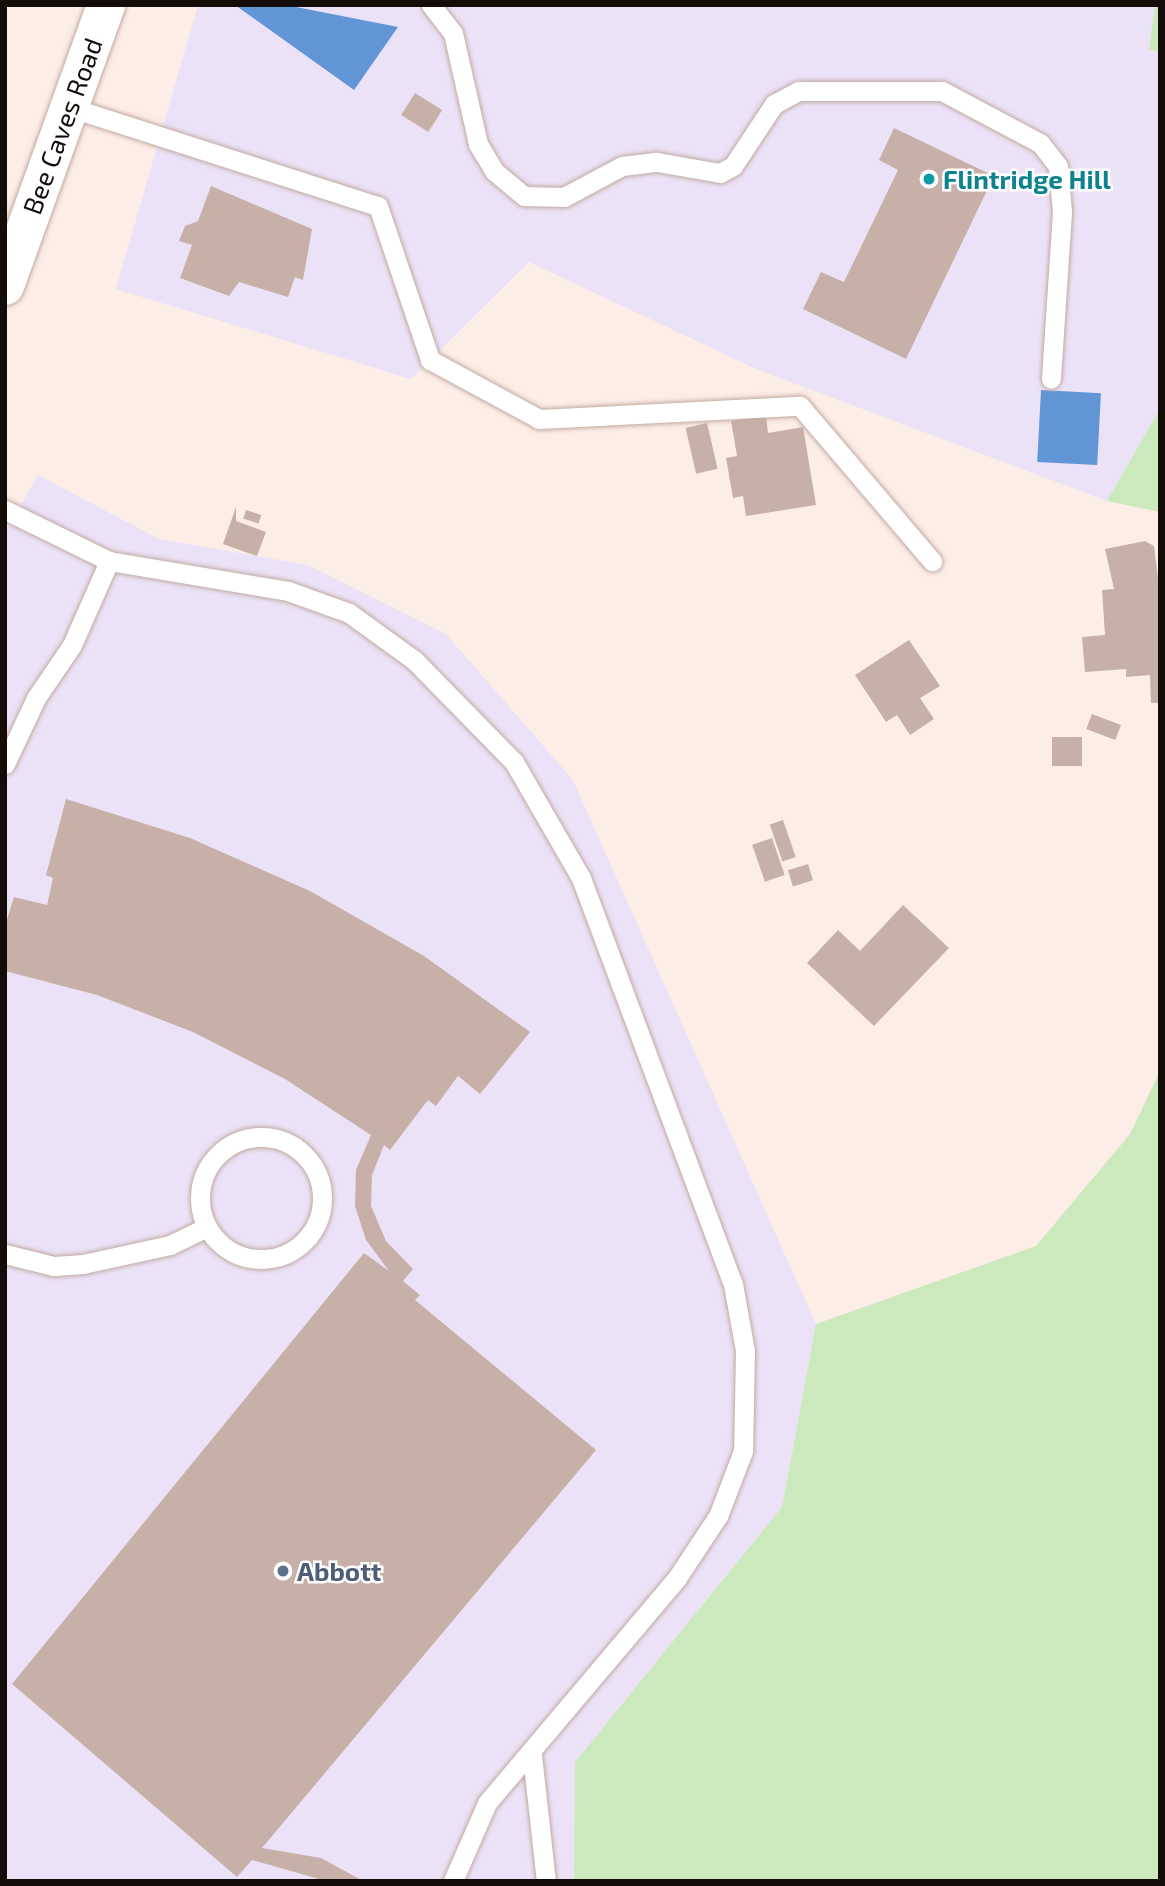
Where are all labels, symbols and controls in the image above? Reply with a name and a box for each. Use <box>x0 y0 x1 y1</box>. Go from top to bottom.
street label: Bee Caves Road <box>16 34 108 218</box>
place label: Flintridge Hill <box>943 163 1111 195</box>
marker: Flintridge Hill <box>921 171 937 187</box>
place label: Abbott <box>297 1555 381 1587</box>
marker: Abbott <box>275 1563 291 1579</box>

